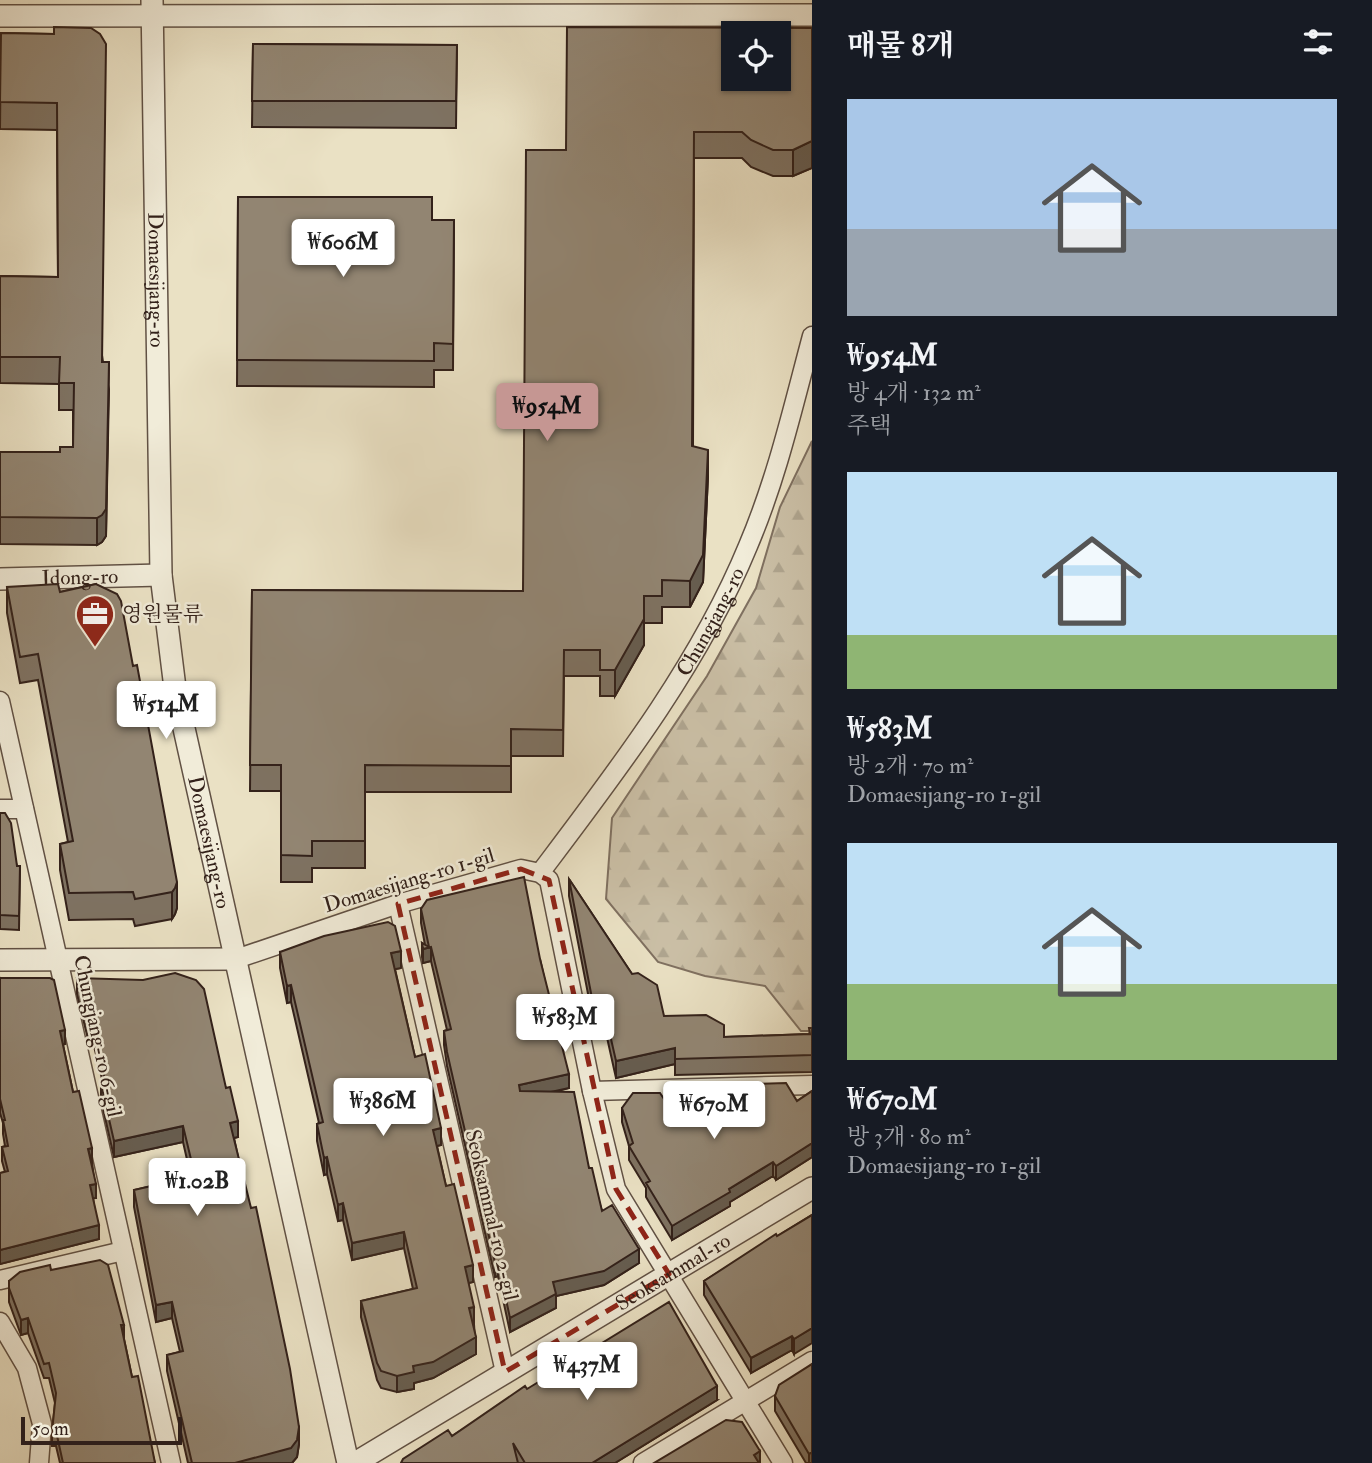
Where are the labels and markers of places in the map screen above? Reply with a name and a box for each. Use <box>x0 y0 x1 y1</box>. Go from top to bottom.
pin: ₩606M <box>294 219 392 279</box>
pin: ₩954M <box>498 384 596 443</box>
office icon: 영원물류 <box>74 593 116 648</box>
place label: 영원물류 <box>122 601 203 628</box>
pin: ₩514M <box>117 682 215 741</box>
pin: ₩583M <box>516 995 614 1054</box>
pin: ₩386M <box>334 1078 432 1138</box>
pin: ₩670M <box>665 1082 763 1141</box>
pin: ₩1.02B <box>140 1158 254 1218</box>
pin: ₩437M <box>538 1342 636 1402</box>

